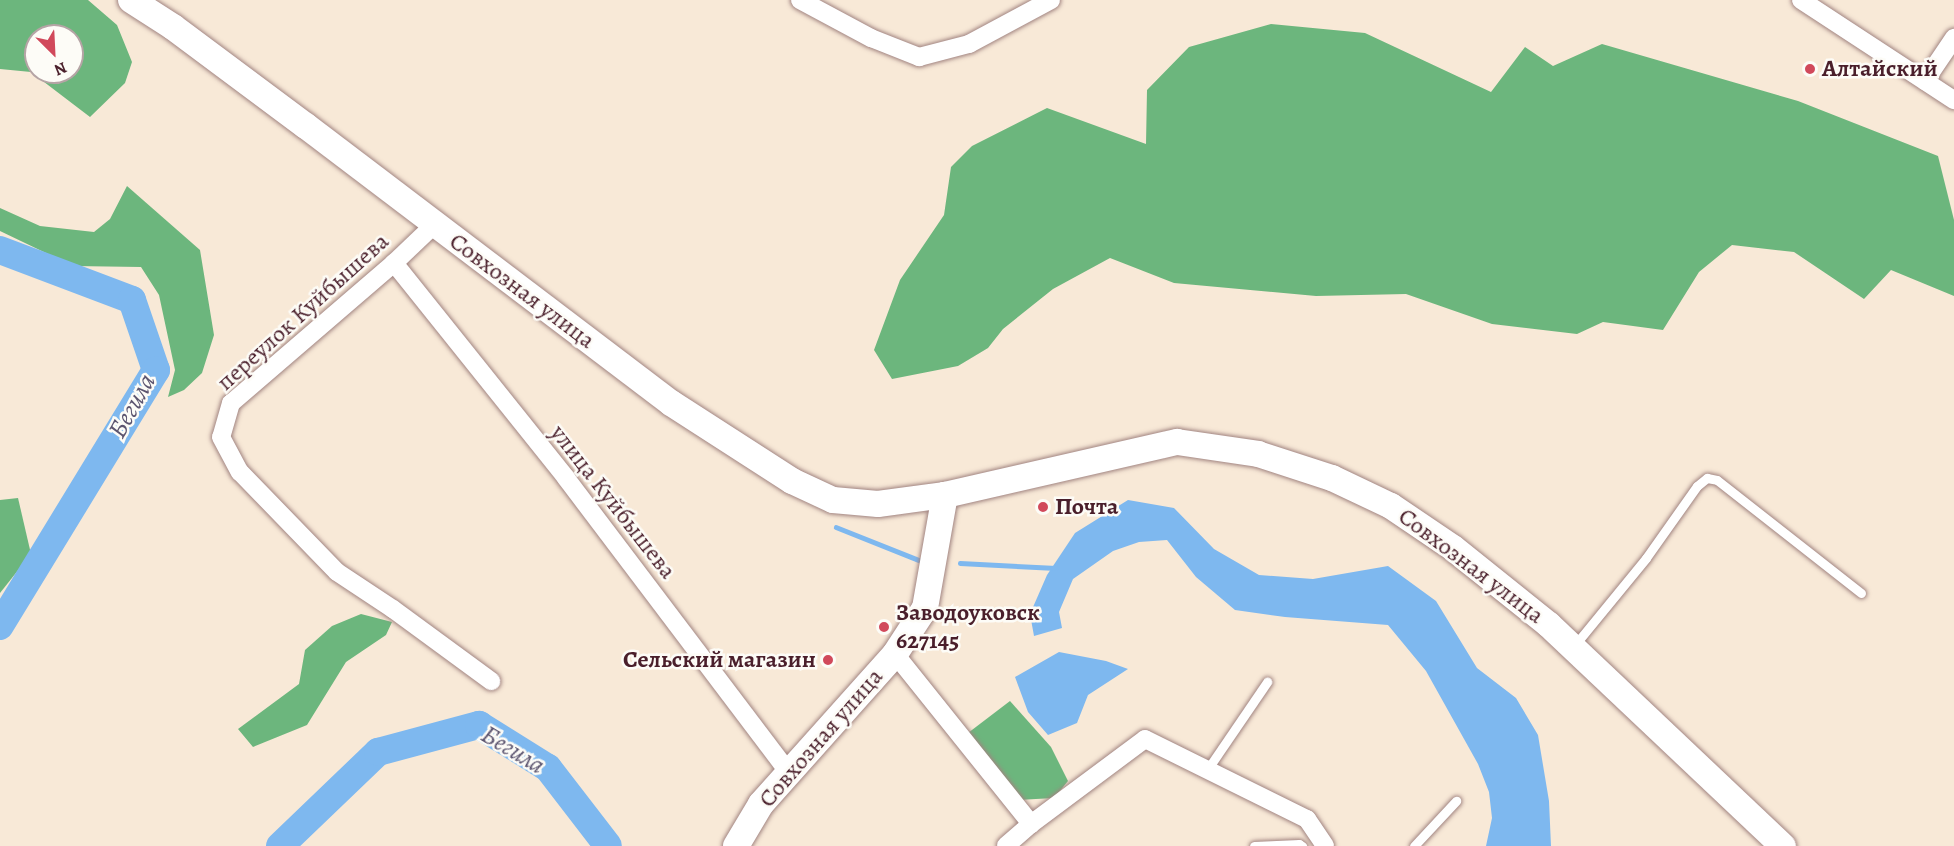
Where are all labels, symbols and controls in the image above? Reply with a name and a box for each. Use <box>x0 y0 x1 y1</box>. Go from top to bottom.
north arrow <box>24 24 84 84</box>
place label: Алтайский <box>1822 55 1938 83</box>
text: N <box>51 56 70 81</box>
marker: Алтайский <box>1803 62 1817 76</box>
street label: переулок Куйбышева <box>211 227 395 397</box>
street label: Совхозная улица <box>444 227 600 355</box>
water label: Бегила <box>102 368 162 444</box>
street label: улица Куйбышева <box>544 419 682 585</box>
place label: Почта <box>1055 493 1118 521</box>
marker: Почта <box>1036 500 1050 514</box>
street label: Совхозная улица <box>1393 502 1549 630</box>
place label: Заводоуковск 627145 <box>896 599 1040 655</box>
marker: Заводоуковск 627145 <box>877 620 891 634</box>
place label: Сельский магазин <box>623 646 816 674</box>
marker: Сельский магазин <box>821 653 835 667</box>
street label: Совхозная улица <box>753 663 889 813</box>
water label: Бегила <box>475 719 551 781</box>

